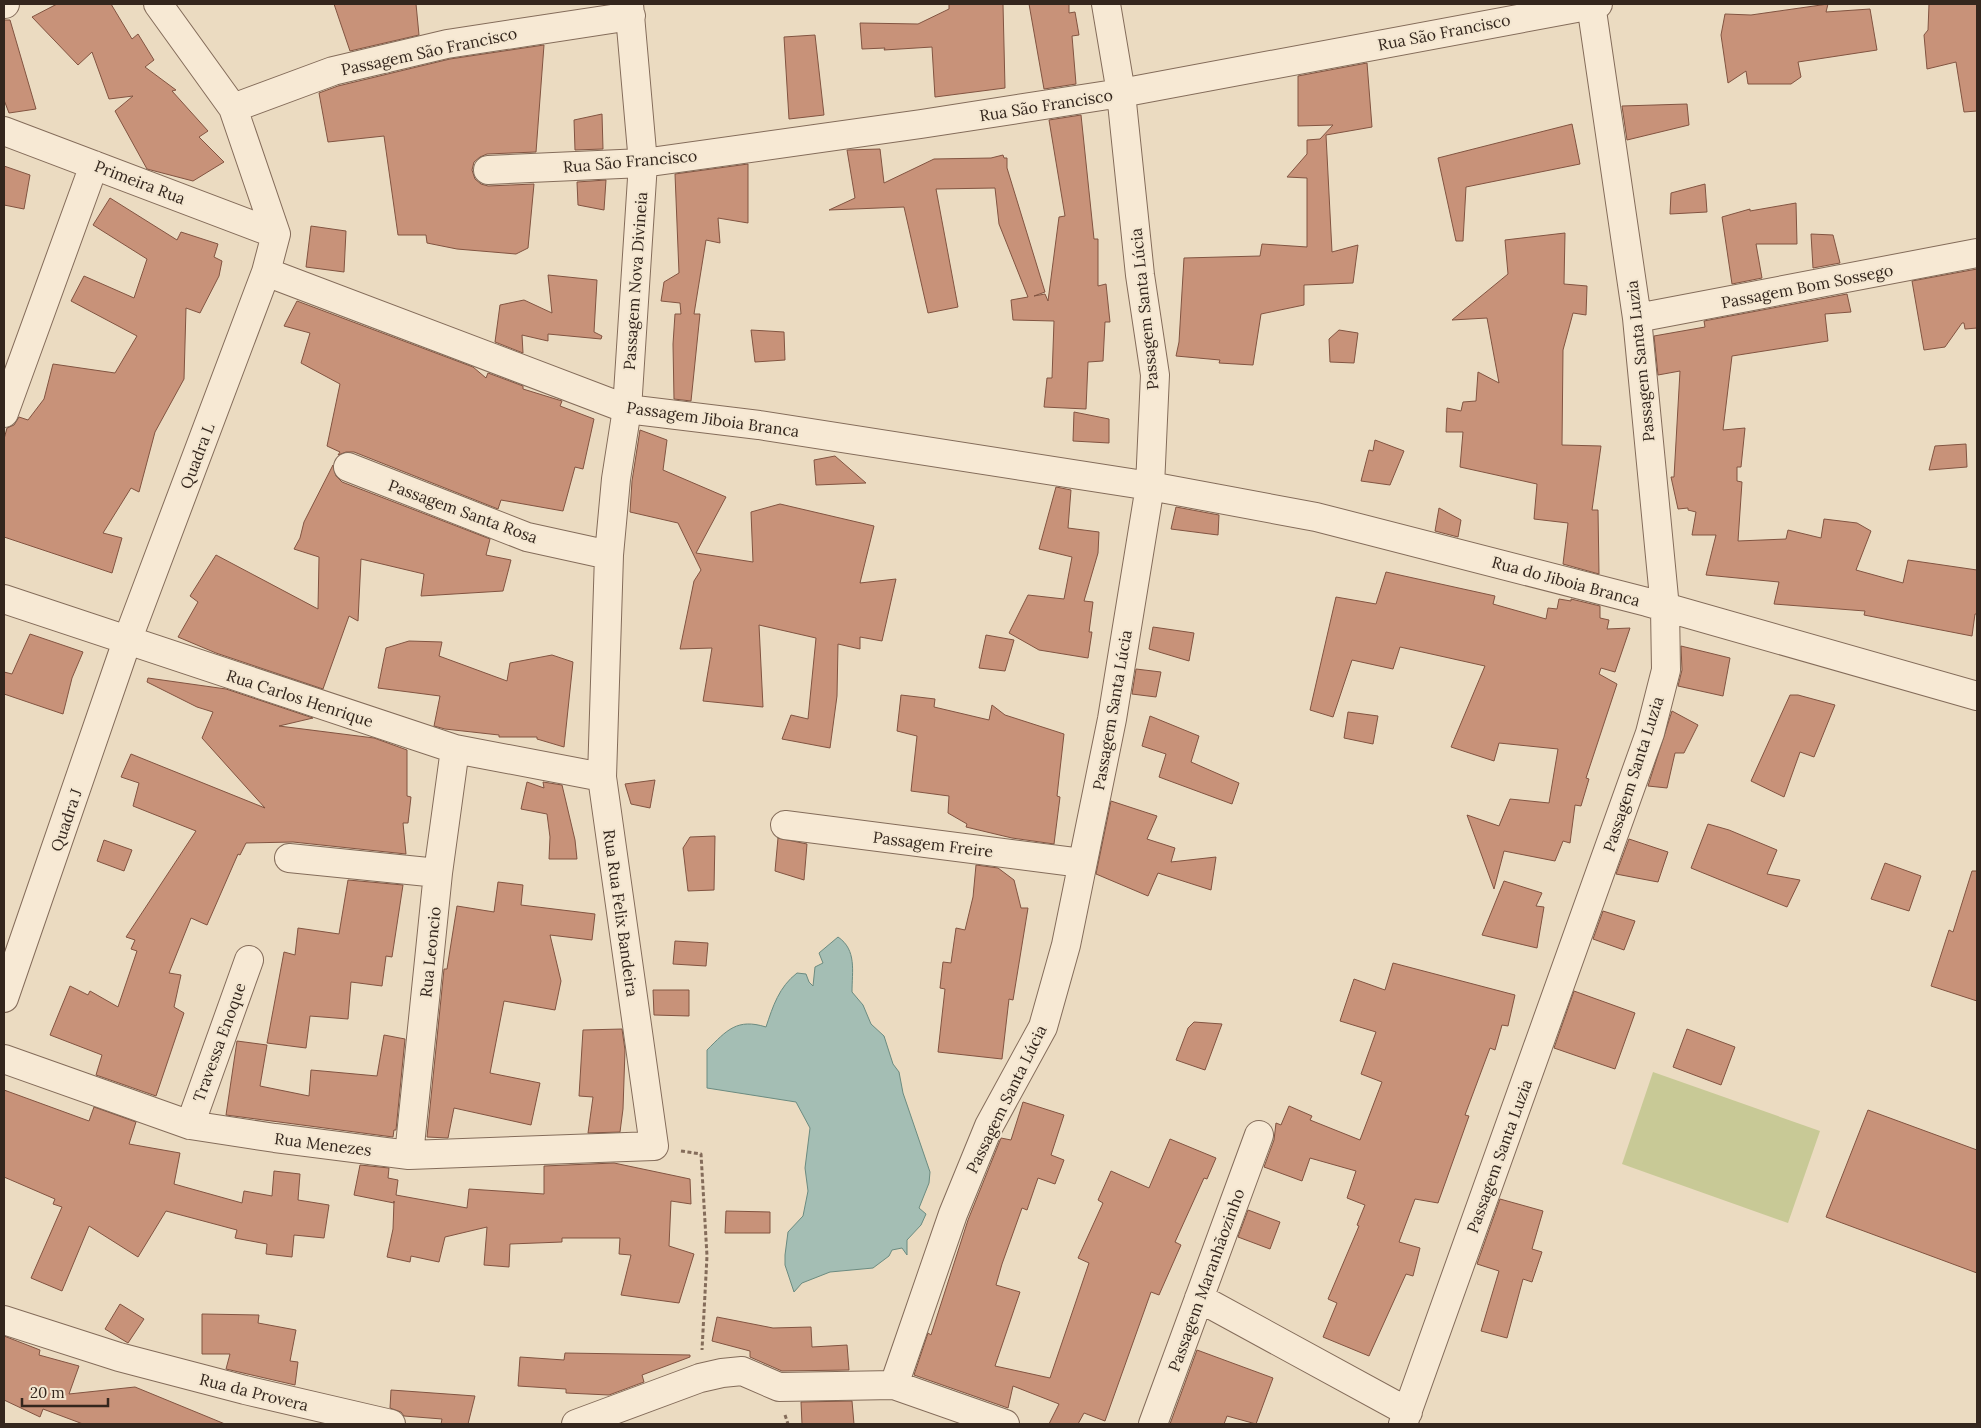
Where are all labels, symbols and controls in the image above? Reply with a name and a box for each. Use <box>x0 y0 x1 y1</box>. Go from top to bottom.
street label: Rua São Francisco <box>1376 9 1512 55</box>
street label: Passagem São Francisco <box>339 23 519 79</box>
street label: Rua São Francisco <box>978 85 1114 125</box>
street label: Rua São Francisco <box>562 145 698 177</box>
street label: Primeira Rua <box>92 156 188 208</box>
street label: Passagem Nova Divineia <box>619 191 651 371</box>
street label: Passagem Santa Lúcia <box>1126 227 1162 391</box>
street label: Passagem Bom Sossego <box>1719 260 1895 312</box>
street label: Passagem Santa Luzia <box>1622 279 1658 443</box>
street label: Passagem Jiboia Branca <box>625 397 801 441</box>
street label: Quadra L <box>175 420 219 492</box>
street label: Passagem Santa Rosa <box>386 475 540 547</box>
street label: Rua do Jiboia Branca <box>1490 552 1642 610</box>
street label: Passagem Santa Lúcia <box>1088 628 1136 792</box>
street label: Rua Carlos Henrique <box>224 665 376 731</box>
street label: Passagem Santa Luzia <box>1598 694 1668 854</box>
street label: Quadra J <box>46 786 86 854</box>
street label: Passagem Freire <box>872 827 995 861</box>
street label: Rua Rua Felix Bandeira <box>599 828 643 998</box>
street label: Rua Leoncio <box>415 906 445 998</box>
street label: Travessa Enoque <box>188 979 250 1104</box>
street label: Passagem Santa Lúcia <box>961 1022 1051 1176</box>
street label: Passagem Santa Luzia <box>1462 1076 1536 1236</box>
street label: Rua Menezes <box>273 1128 373 1160</box>
street label: Passagem Maranhãozinho <box>1164 1186 1248 1374</box>
street label: Rua da Provera <box>197 1369 311 1415</box>
scale bar <box>22 1376 109 1408</box>
text: 20 m <box>30 1383 65 1402</box>

